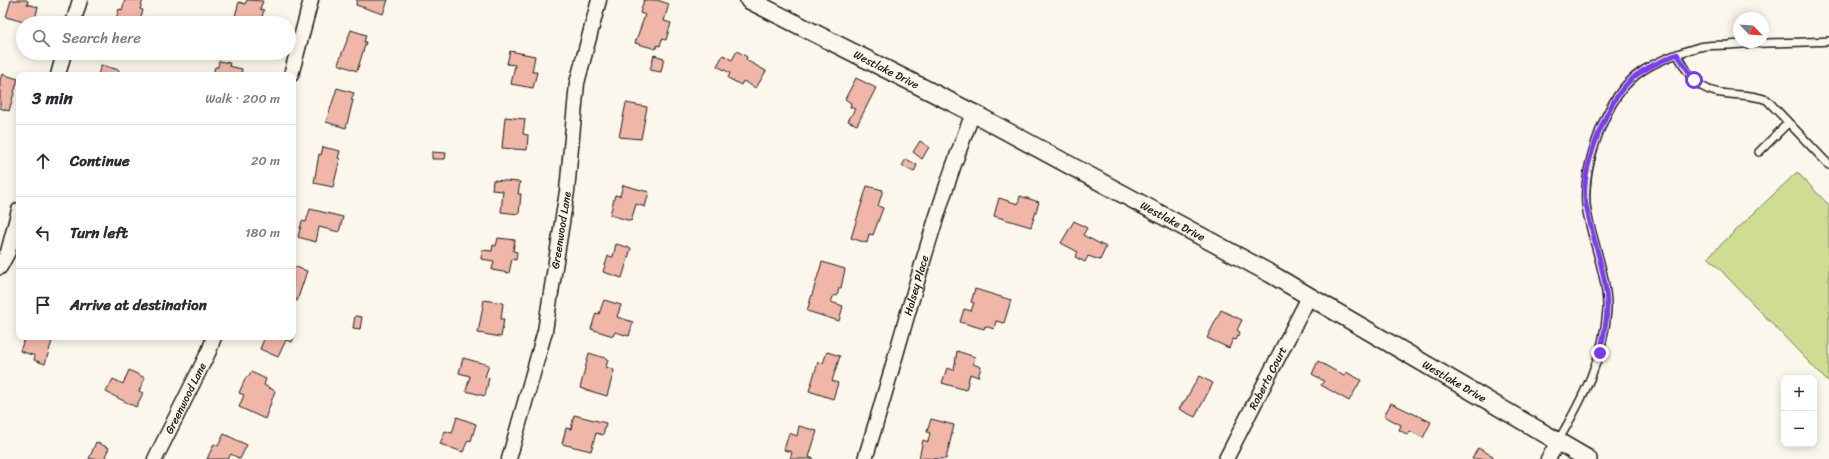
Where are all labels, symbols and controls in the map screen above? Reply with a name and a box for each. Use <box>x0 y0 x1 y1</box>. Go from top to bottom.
north arrow <box>1733 12 1769 48</box>
search box <box>16 16 296 60</box>
text: Search here <box>62 25 141 51</box>
icon: search <box>30 27 52 49</box>
street label: Westlake Drive <box>850 45 923 95</box>
route start <box>1685 71 1703 89</box>
text: 3 min <box>32 83 73 113</box>
text: Walk · 200 m <box>205 87 280 110</box>
text: Continue <box>70 148 130 174</box>
text: 20 m <box>251 149 280 172</box>
icon: ahead <box>32 150 54 172</box>
street label: Greenwood Lane <box>546 190 577 270</box>
street label: Westlake Drive <box>1137 196 1209 247</box>
text: Turn left <box>70 220 128 246</box>
text: 180 m <box>245 221 280 244</box>
icon: left <box>32 222 54 244</box>
street label: Halsey Place <box>899 253 934 318</box>
text: Arrive at destination <box>70 292 207 318</box>
icon: arrive <box>32 294 54 316</box>
street label: Roberta Court <box>1244 343 1292 413</box>
route end <box>1591 344 1609 362</box>
street label: Westlake Drive <box>1418 355 1490 408</box>
street label: Greenwood Lane <box>160 359 212 437</box>
map controls <box>1781 375 1817 447</box>
button: + <box>1781 375 1817 411</box>
button: − <box>1781 411 1817 447</box>

